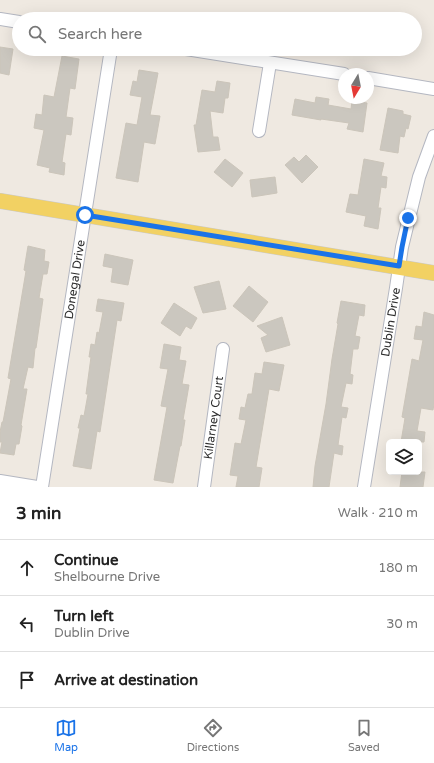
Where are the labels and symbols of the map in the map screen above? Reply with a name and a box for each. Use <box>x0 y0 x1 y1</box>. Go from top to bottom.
north arrow <box>338 68 374 104</box>
route start <box>76 206 94 224</box>
route end <box>399 209 417 227</box>
street label: Donegal Drive <box>62 239 88 320</box>
street label: Dublin Drive <box>378 286 403 358</box>
street label: Killarney Court <box>201 375 226 460</box>

